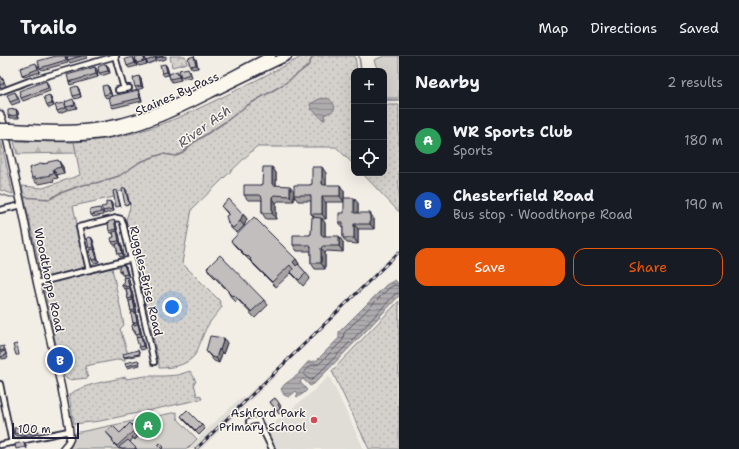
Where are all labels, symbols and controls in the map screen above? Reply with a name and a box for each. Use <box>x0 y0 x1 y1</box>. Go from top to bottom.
text: Trailo <box>20 15 77 40</box>
text: Map <box>539 19 569 37</box>
text: Directions <box>591 19 657 37</box>
text: Saved <box>679 19 719 37</box>
street label: Staines By-Pass <box>133 68 221 120</box>
map controls <box>351 68 387 176</box>
button: + <box>351 68 387 104</box>
text: Nearby <box>415 71 480 93</box>
text: 2 results <box>667 74 723 91</box>
water label: River Ash <box>174 101 234 151</box>
button: − <box>351 104 387 140</box>
text: WR Sports Club <box>453 122 573 142</box>
text: A <box>423 132 433 149</box>
text: 180 m <box>684 132 723 149</box>
button: locate <box>351 140 387 176</box>
text: Sports <box>453 142 493 159</box>
text: Chesterfield Road <box>453 186 594 206</box>
text: B <box>424 196 432 213</box>
text: 190 m <box>684 196 723 213</box>
text: Bus stop · Woodthorpe Road <box>453 206 633 223</box>
street label: Ruggles-Brise Road <box>126 224 167 338</box>
street label: Woodthorpe Road <box>30 227 68 334</box>
button: Save <box>415 248 565 286</box>
button: Share <box>573 248 723 286</box>
your location <box>162 297 182 317</box>
pin: B <box>47 345 73 375</box>
place label: Ashford Park Primary School <box>219 405 306 435</box>
pin: A <box>135 410 161 440</box>
marker: Ashford Park Primary School <box>309 415 319 425</box>
scale bar <box>12 421 79 440</box>
text: 100 m <box>18 422 51 437</box>

